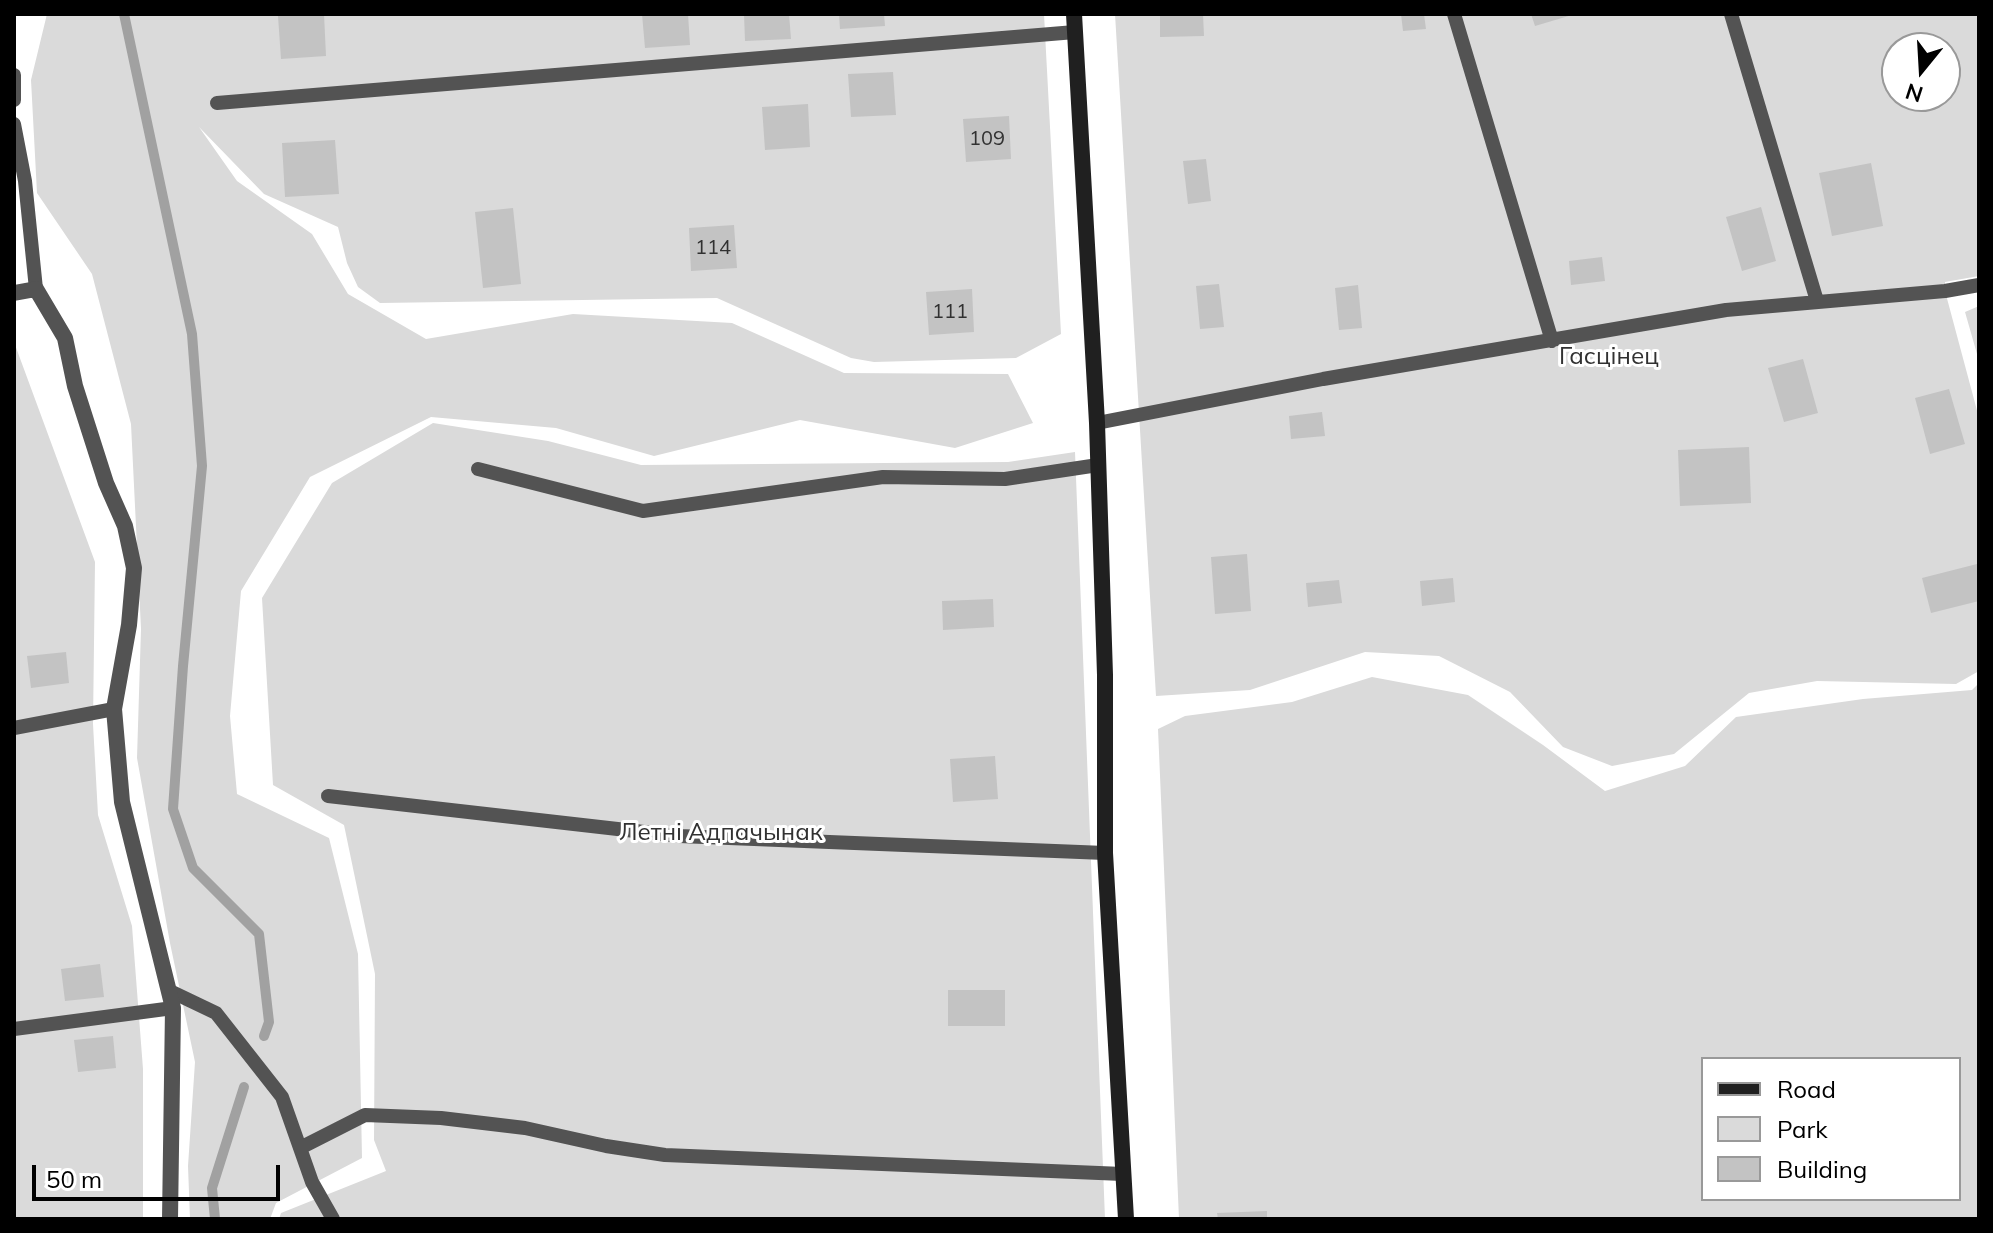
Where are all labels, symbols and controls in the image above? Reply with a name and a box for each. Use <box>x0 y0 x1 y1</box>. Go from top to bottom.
north arrow <box>1881 32 1961 112</box>
text: N <box>1902 77 1926 109</box>
house number: 109 <box>969 127 1005 151</box>
house number: 114 <box>695 236 731 260</box>
house number: 111 <box>932 300 968 324</box>
park label: Гасцінец <box>1559 343 1659 371</box>
park label: Летні Адпачынак <box>619 819 823 847</box>
legend <box>1701 1057 1961 1201</box>
text: Road <box>1777 1074 1836 1104</box>
text: Park <box>1777 1114 1828 1144</box>
scale bar <box>36 1149 284 1199</box>
text: Building <box>1777 1154 1867 1184</box>
text: 50 m <box>46 1164 102 1194</box>

